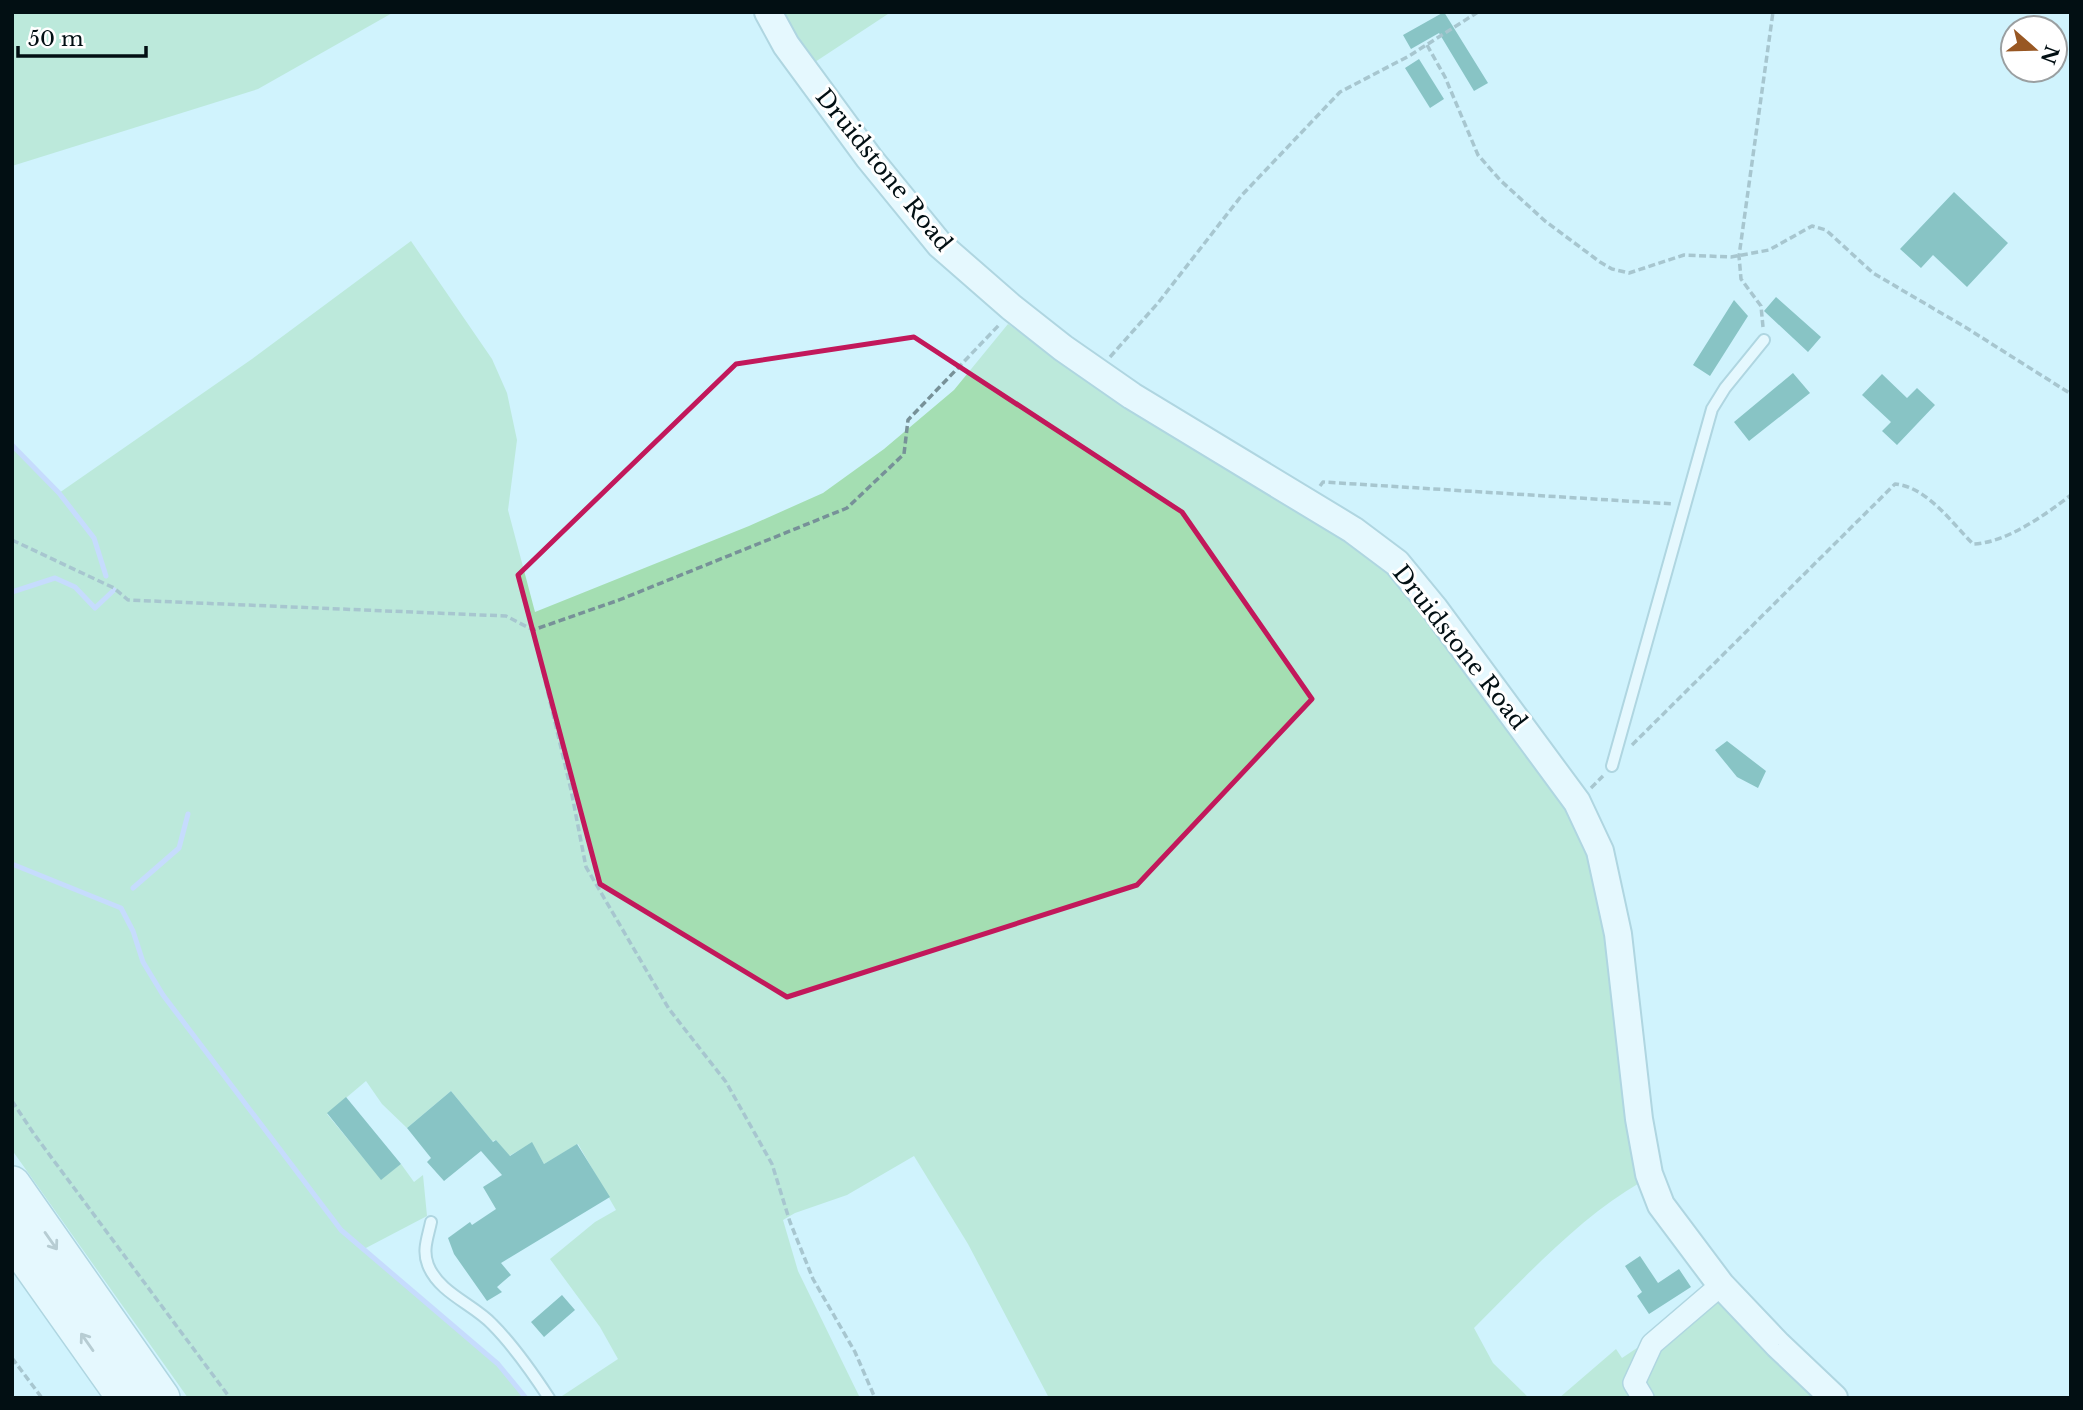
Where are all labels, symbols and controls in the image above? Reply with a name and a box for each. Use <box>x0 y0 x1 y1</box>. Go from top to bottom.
scale bar <box>18 14 145 58</box>
north arrow <box>1999 14 2069 84</box>
text: 50 m <box>28 26 84 52</box>
text: N <box>2036 42 2063 67</box>
street label: Druidstone Road <box>810 83 958 257</box>
street label: Druidstone Road <box>1387 559 1533 735</box>
one-way arrow <box>44 1231 59 1250</box>
one-way arrow <box>80 1333 94 1352</box>

